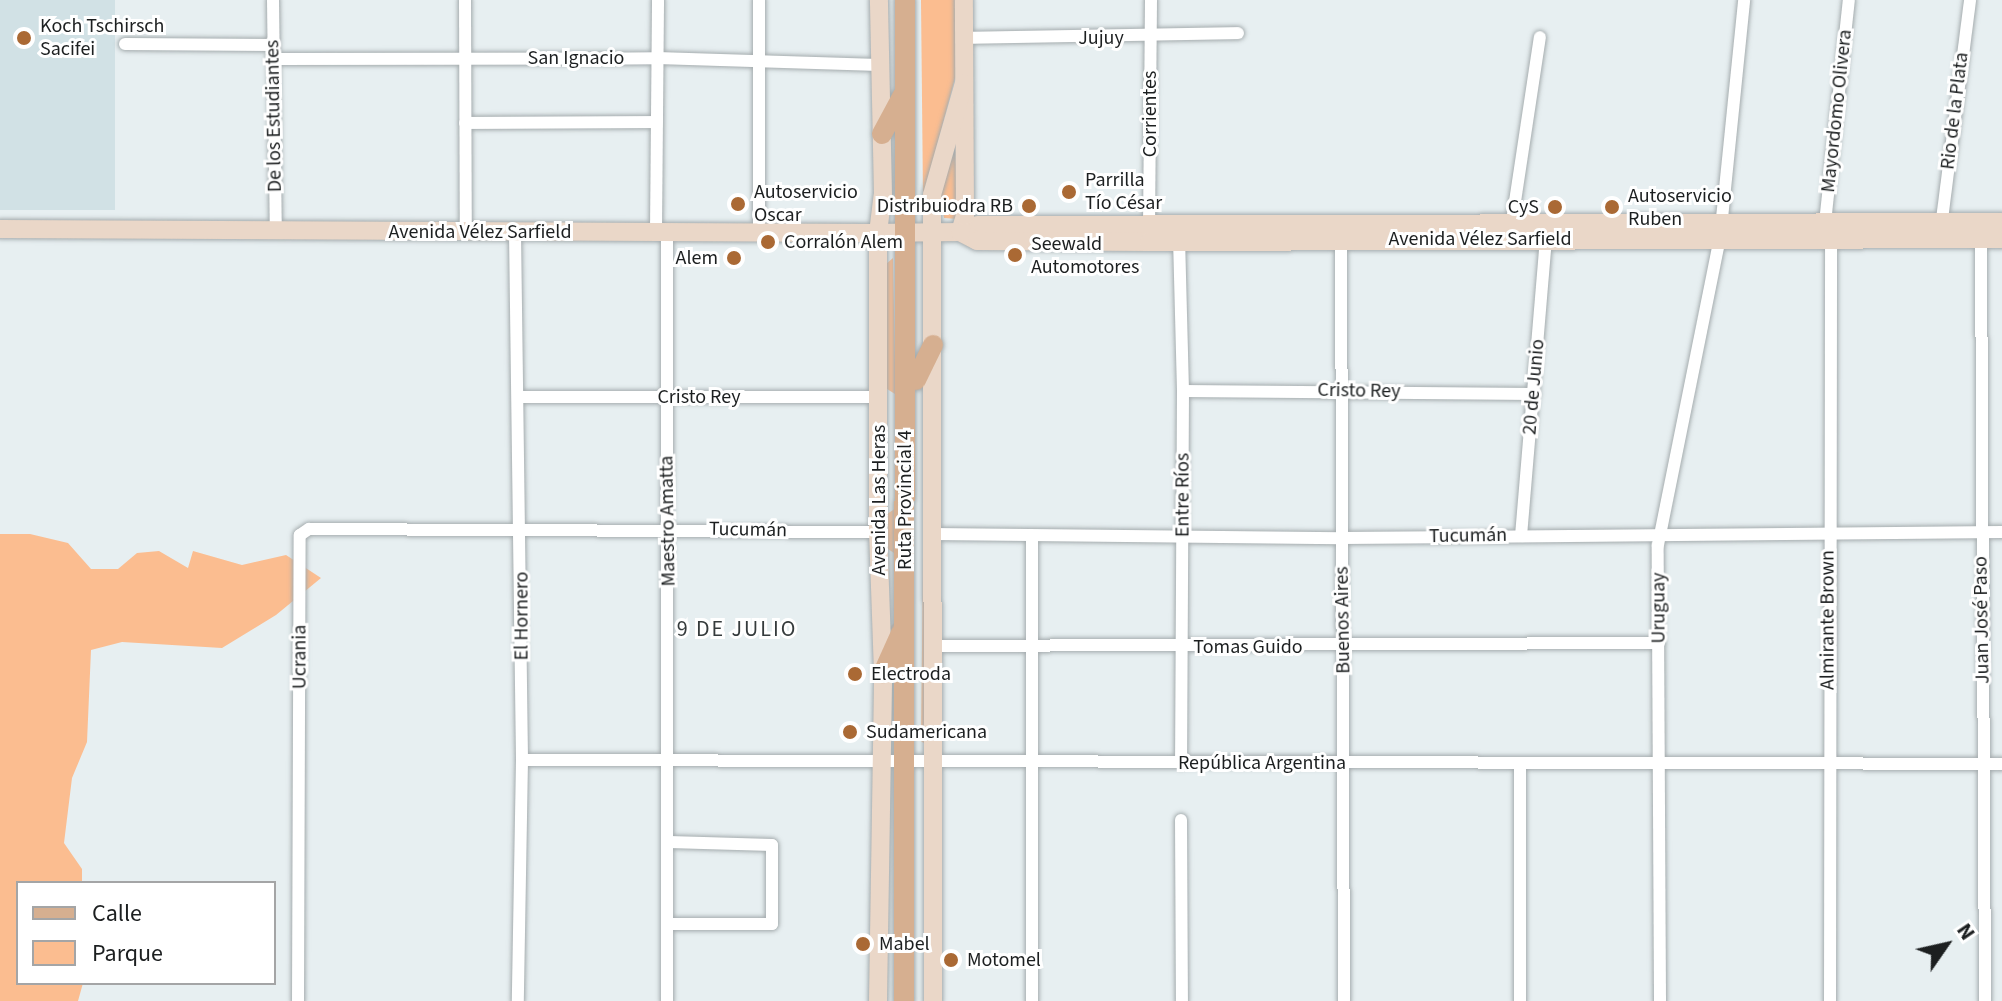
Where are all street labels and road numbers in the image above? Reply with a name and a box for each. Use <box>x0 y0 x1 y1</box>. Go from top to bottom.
street label: Jujuy <box>1078 26 1124 50</box>
street label: Mayordomo Olivera <box>1817 28 1857 194</box>
street label: De los Estudiantes <box>261 40 287 192</box>
street label: San Ignacio <box>528 46 624 70</box>
street label: Rio de la Plata <box>1936 51 1974 171</box>
street label: Corrientes <box>1138 71 1162 157</box>
street label: Avenida Vélez Sarfield <box>389 220 571 244</box>
street label: Avenida Vélez Sarfield <box>1389 227 1571 251</box>
street label: 20 de Junio <box>1518 338 1550 436</box>
street label: Cristo Rey <box>1317 378 1401 404</box>
street label: Cristo Rey <box>657 385 741 409</box>
street label: Avenida Las Heras <box>867 424 891 576</box>
street label: Ruta Provincial 4 <box>893 430 917 570</box>
street label: Entre Ríos <box>1171 453 1195 537</box>
street label: Maestro Amatta <box>655 455 681 587</box>
street label: Tucumán <box>709 517 787 543</box>
street label: Tucumán <box>1429 523 1507 549</box>
street label: Almirante Brown <box>1816 550 1840 690</box>
street label: Juan José Paso <box>1969 556 1995 684</box>
street label: Buenos Aires <box>1330 566 1356 674</box>
street label: El Hornero <box>510 572 534 660</box>
street label: Uruguay <box>1647 572 1671 644</box>
street label: Ucrania <box>288 625 312 689</box>
street label: Tomas Guido <box>1193 635 1303 659</box>
street label: República Argentina <box>1178 751 1346 775</box>

